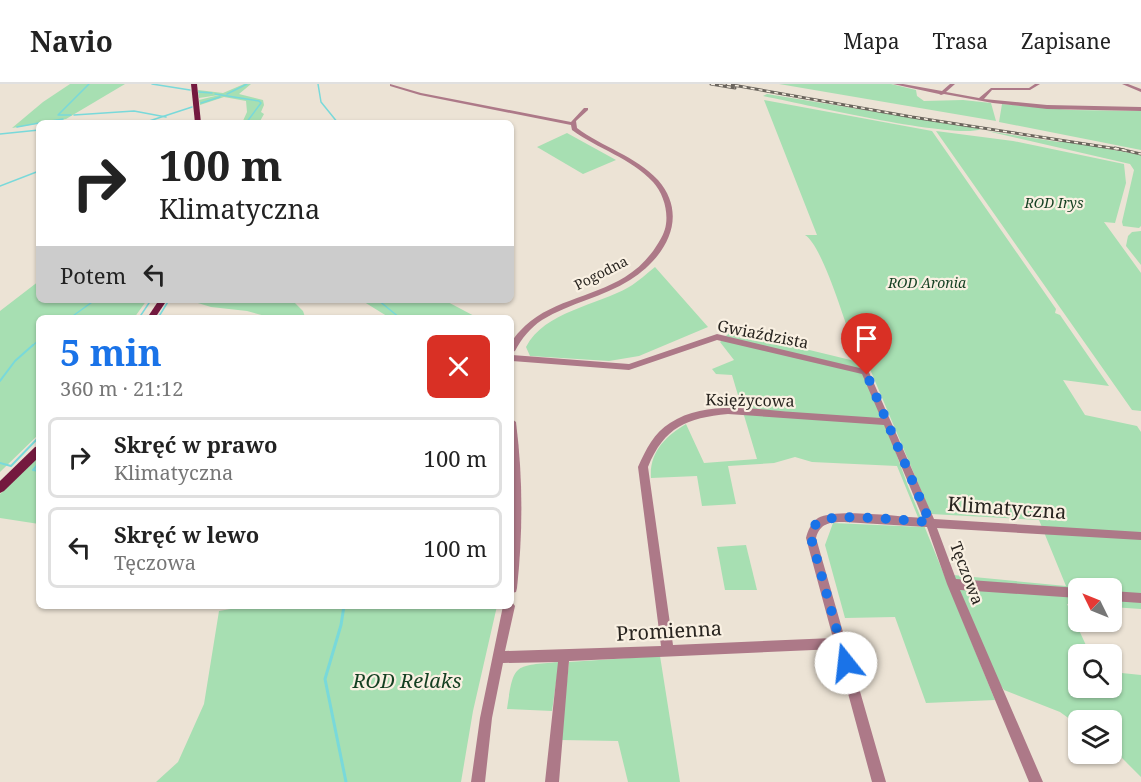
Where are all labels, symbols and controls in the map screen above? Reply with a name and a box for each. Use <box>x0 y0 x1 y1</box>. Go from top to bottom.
text: Navio <box>30 22 113 60</box>
text: Mapa <box>843 27 900 55</box>
text: Trasa <box>933 27 988 55</box>
text: Zapisane <box>1021 27 1111 55</box>
text: 100 m <box>159 136 283 193</box>
icon: right <box>60 144 138 222</box>
text: Klimatyczna <box>159 190 320 227</box>
park label: ROD Irys <box>1024 193 1084 212</box>
street label: Pogodna <box>571 251 631 294</box>
icon: left <box>138 258 171 291</box>
text: Potem <box>60 260 126 290</box>
park label: ROD Aronia <box>887 273 967 292</box>
pin <box>841 313 892 375</box>
street label: Gwiaździsta <box>716 314 810 354</box>
icon: arrive <box>850 322 883 355</box>
text: 5 min <box>60 328 162 377</box>
button: close <box>427 335 490 398</box>
text: 360 m · 21:12 <box>60 375 183 402</box>
street label: Księżycowa <box>705 388 795 412</box>
text: Skręć w prawo <box>114 429 277 459</box>
icon: right <box>63 441 96 474</box>
text: 100 m <box>424 443 487 473</box>
text: Klimatyczna <box>114 459 233 486</box>
street label: Klimatyczna <box>947 490 1067 525</box>
text: Skręć w lewo <box>114 519 259 549</box>
icon: left <box>63 531 96 564</box>
text: 100 m <box>424 533 487 563</box>
street label: Tęczowa <box>945 538 989 608</box>
text: Tęczowa <box>114 549 196 576</box>
north arrow <box>1068 578 1122 632</box>
map controls <box>1068 578 1122 764</box>
street label: Promienna <box>615 614 723 647</box>
position arrow <box>814 631 878 695</box>
button: search <box>1068 644 1122 698</box>
park label: ROD Relaks <box>352 667 461 694</box>
button: layers <box>1068 710 1122 764</box>

